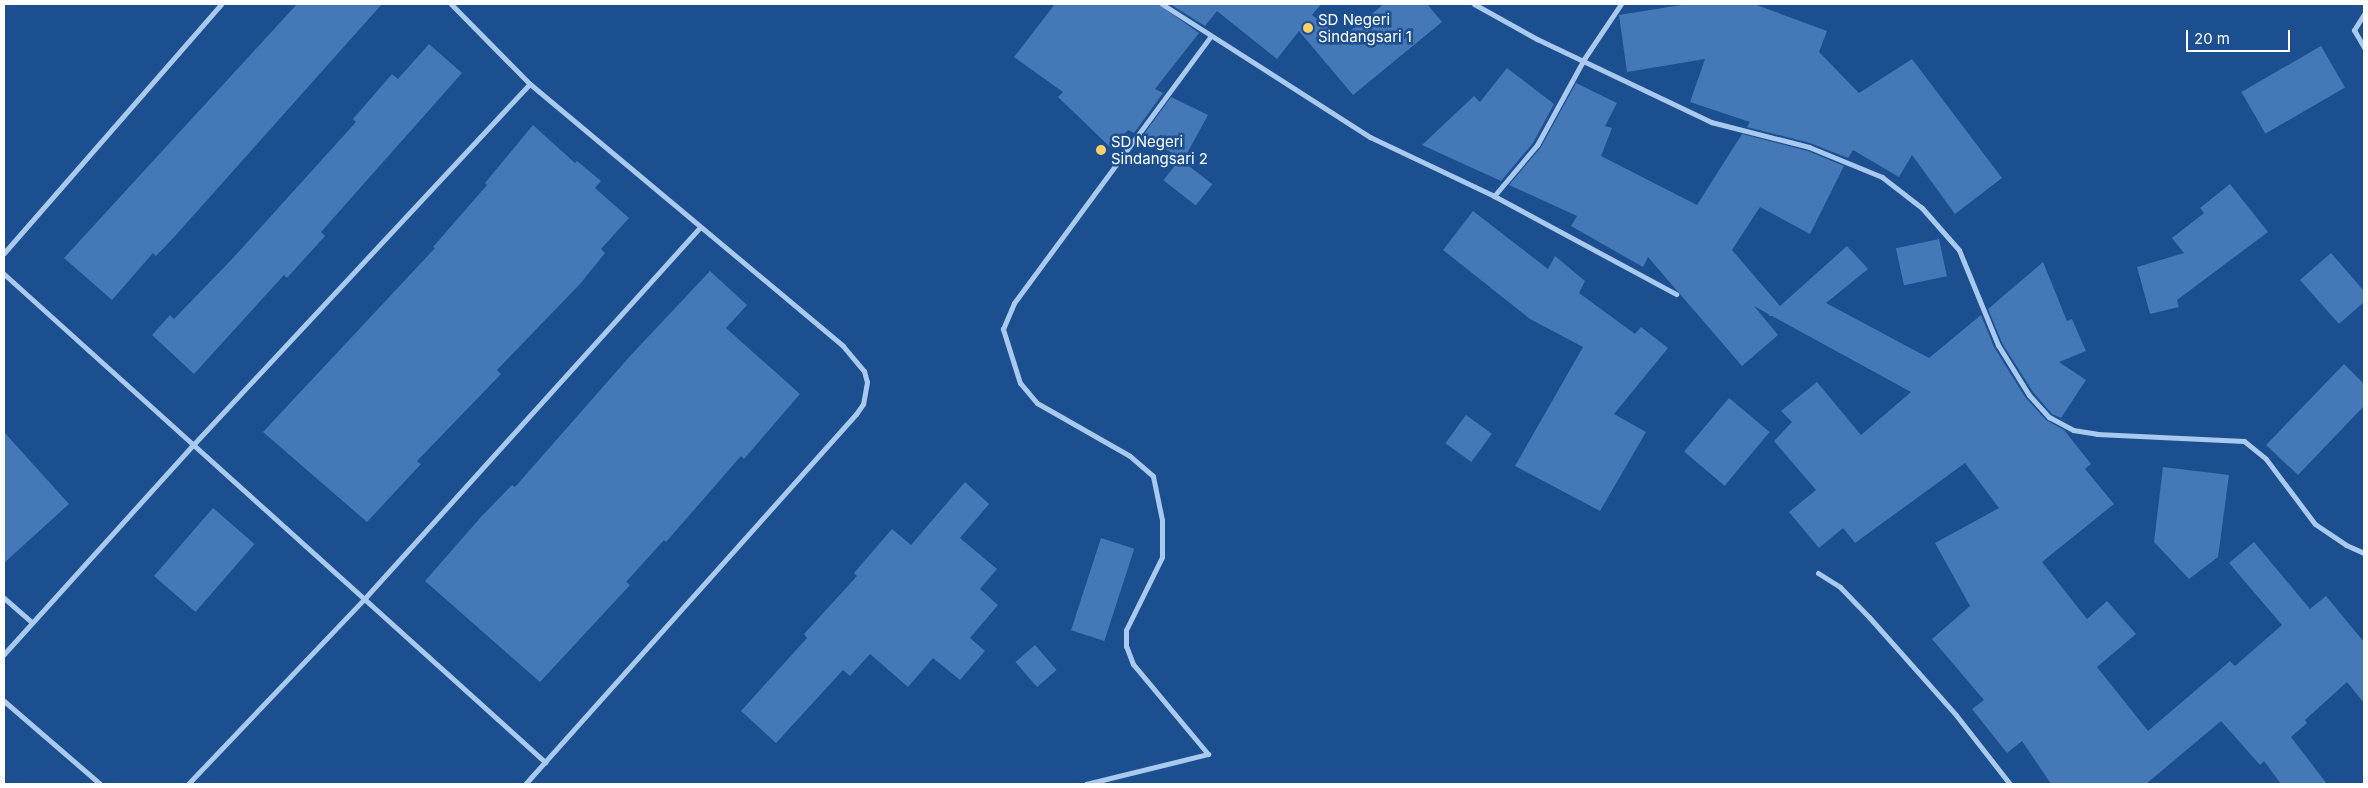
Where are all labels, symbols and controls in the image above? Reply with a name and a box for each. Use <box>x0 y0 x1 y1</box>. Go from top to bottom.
place label: SD Negeri Sindangsari 1 <box>1318 10 1412 45</box>
scale bar <box>2188 20 2292 52</box>
marker: SD Negeri Sindangsari 1 <box>1302 22 1314 34</box>
text: 20 m <box>2194 29 2230 48</box>
place label: SD Negeri Sindangsari 2 <box>1111 132 1208 167</box>
marker: SD Negeri Sindangsari 2 <box>1095 144 1107 156</box>

